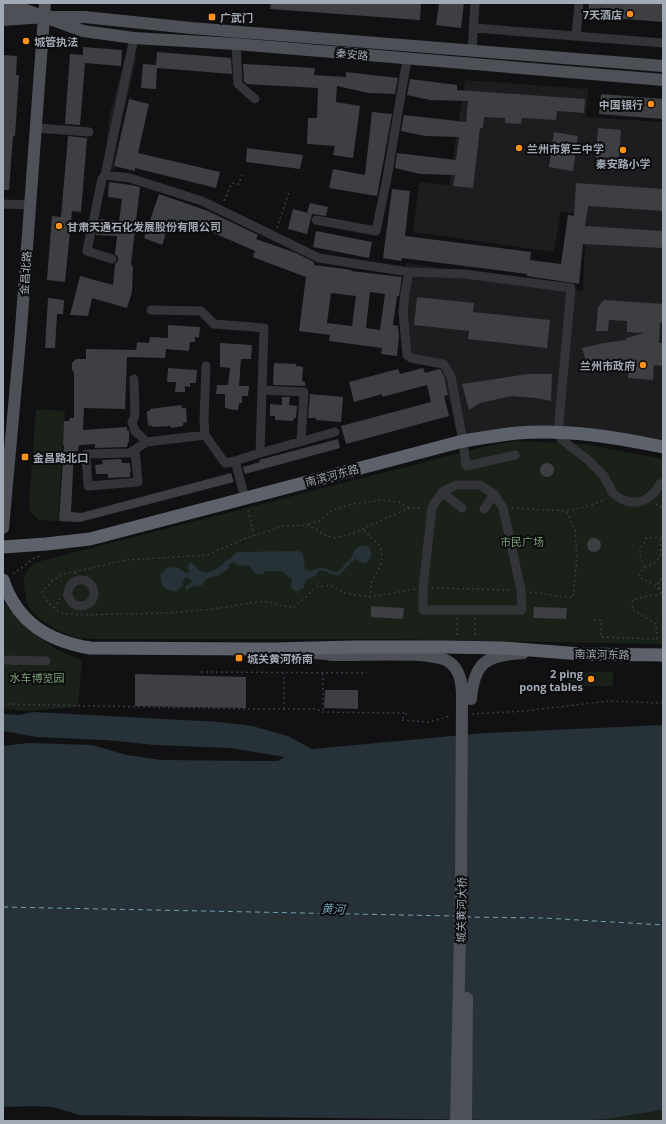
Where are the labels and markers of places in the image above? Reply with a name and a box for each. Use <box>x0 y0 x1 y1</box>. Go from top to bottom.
place label: 7天酒店 <box>583 7 622 22</box>
marker: 7天酒店 <box>625 9 635 19</box>
place label: 广武门 <box>220 10 253 25</box>
marker: 广武门 <box>207 12 217 22</box>
place label: 城管执法 <box>34 34 78 49</box>
marker: 城管执法 <box>21 36 31 46</box>
place label: 中国银行 <box>599 97 643 112</box>
marker: 中国银行 <box>646 99 656 109</box>
place label: 兰州市第三中学 <box>527 141 604 156</box>
marker: 兰州市第三中学 <box>514 143 524 153</box>
marker: 秦安路小学 <box>618 145 628 155</box>
place label: 秦安路小学 <box>596 156 651 171</box>
place label: 甘肃天通石化发展股份有限公司 <box>67 219 221 234</box>
marker: 甘肃天通石化发展股份有限公司 <box>54 221 64 231</box>
place label: 兰州市政府 <box>580 358 635 373</box>
marker: 兰州市政府 <box>638 360 648 370</box>
place label: 金昌路北口 <box>33 450 88 465</box>
marker: 金昌路北口 <box>20 452 30 462</box>
place label: 城关黄河桥南 <box>247 651 313 666</box>
marker: 城关黄河桥南 <box>234 653 244 663</box>
place label: 2 ping pong tables <box>519 666 584 694</box>
marker: 2 ping pong tables <box>586 674 596 684</box>

